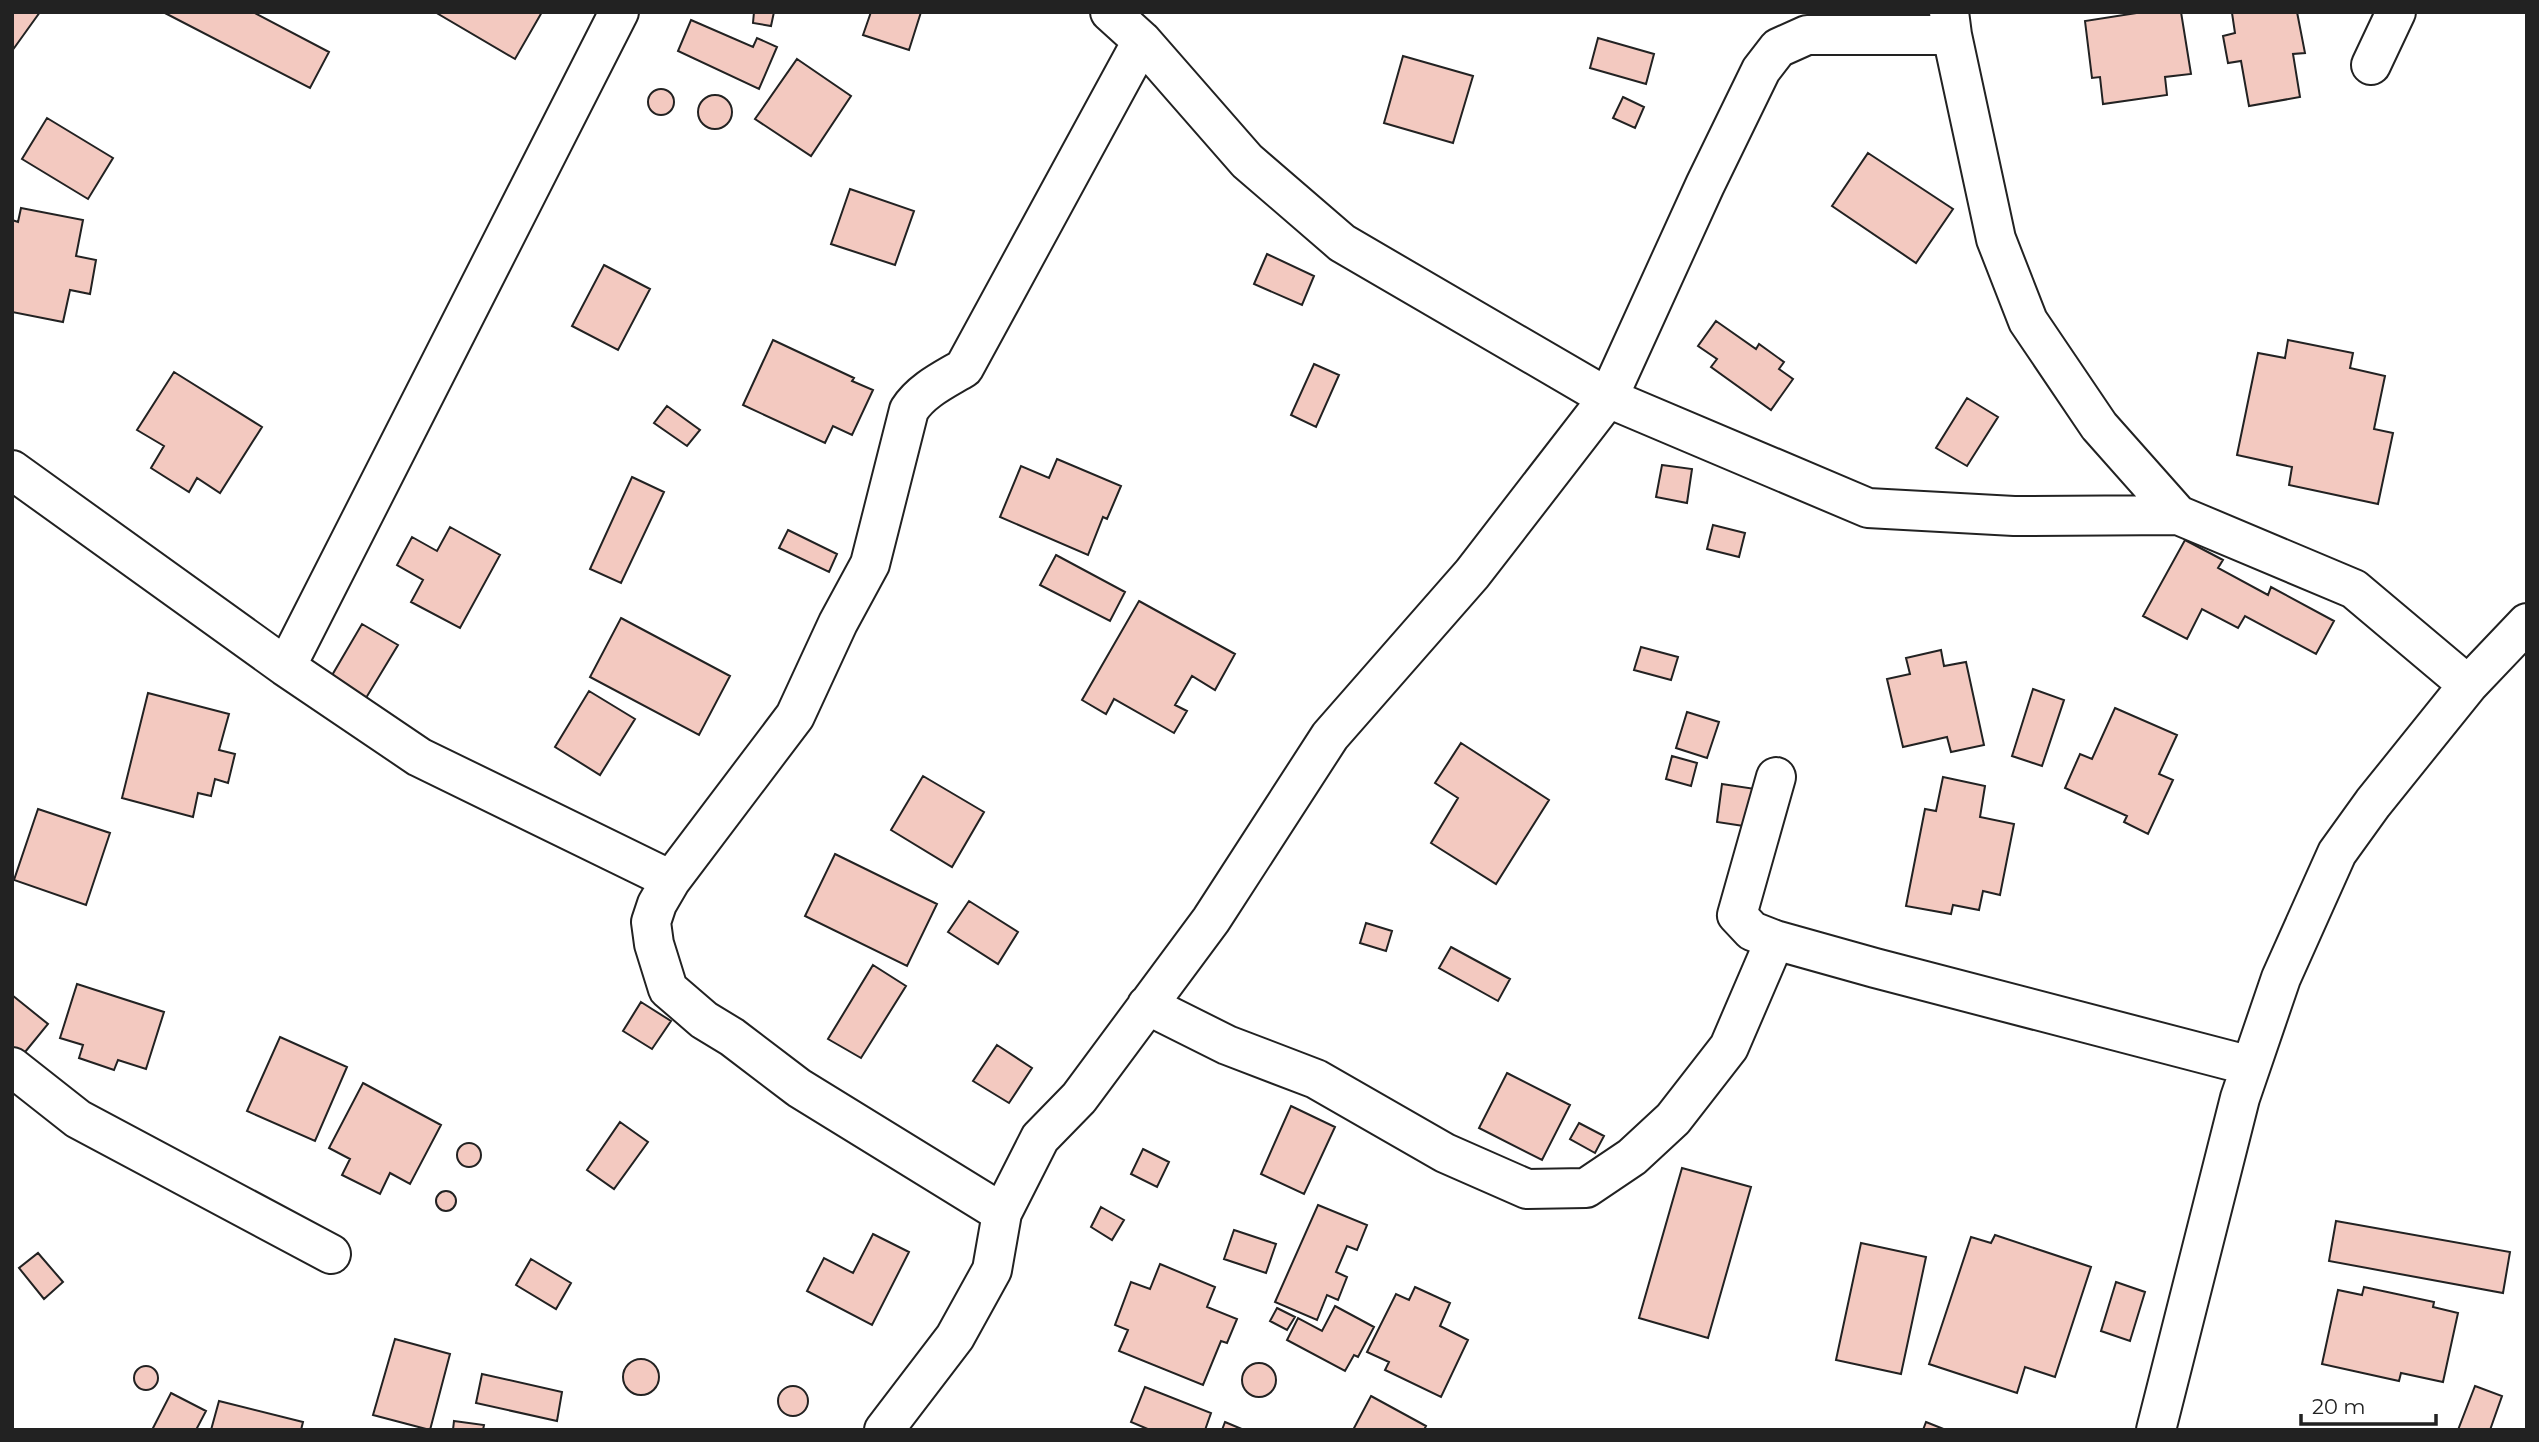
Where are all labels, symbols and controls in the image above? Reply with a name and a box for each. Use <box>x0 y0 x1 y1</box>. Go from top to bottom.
scale bar <box>2301 1382 2436 1426</box>
text: 20 m <box>2312 1394 2366 1419</box>

